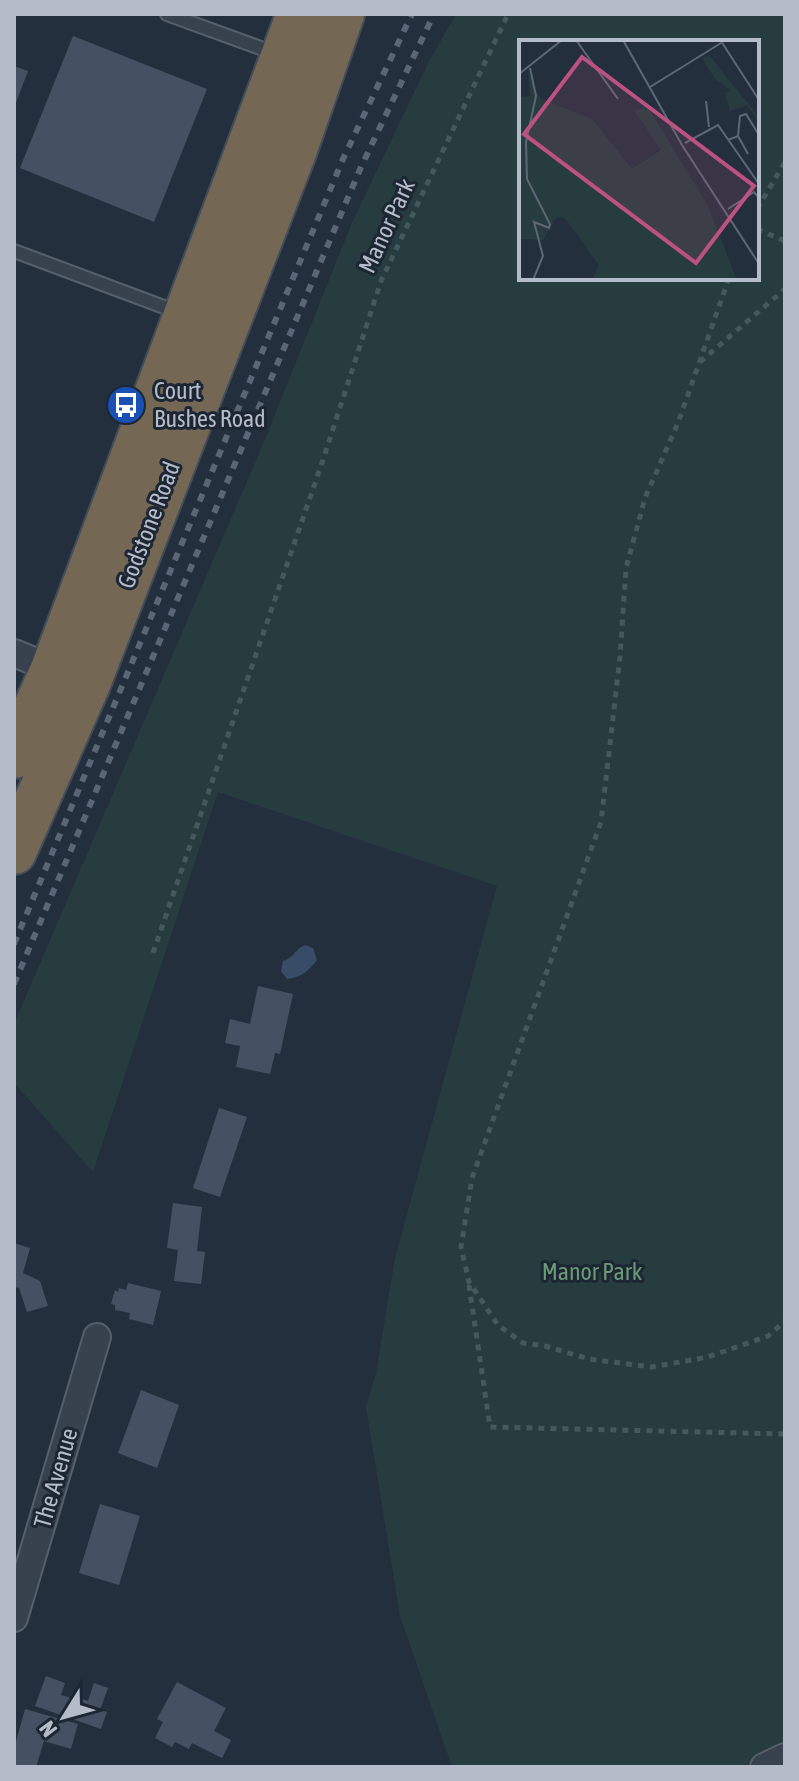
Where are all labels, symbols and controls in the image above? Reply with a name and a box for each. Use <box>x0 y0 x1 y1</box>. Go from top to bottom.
inset map <box>519 40 759 280</box>
street label: Manor Park <box>353 174 420 277</box>
place label: Court Bushes Road <box>154 377 266 432</box>
bus stop icon: Court Bushes Road <box>105 384 147 426</box>
street label: Godstone Road <box>112 458 185 592</box>
park label: Manor Park <box>542 1258 643 1285</box>
street label: The Avenue <box>28 1425 83 1531</box>
north arrow <box>24 1677 104 1757</box>
text: N <box>34 1716 62 1742</box>

